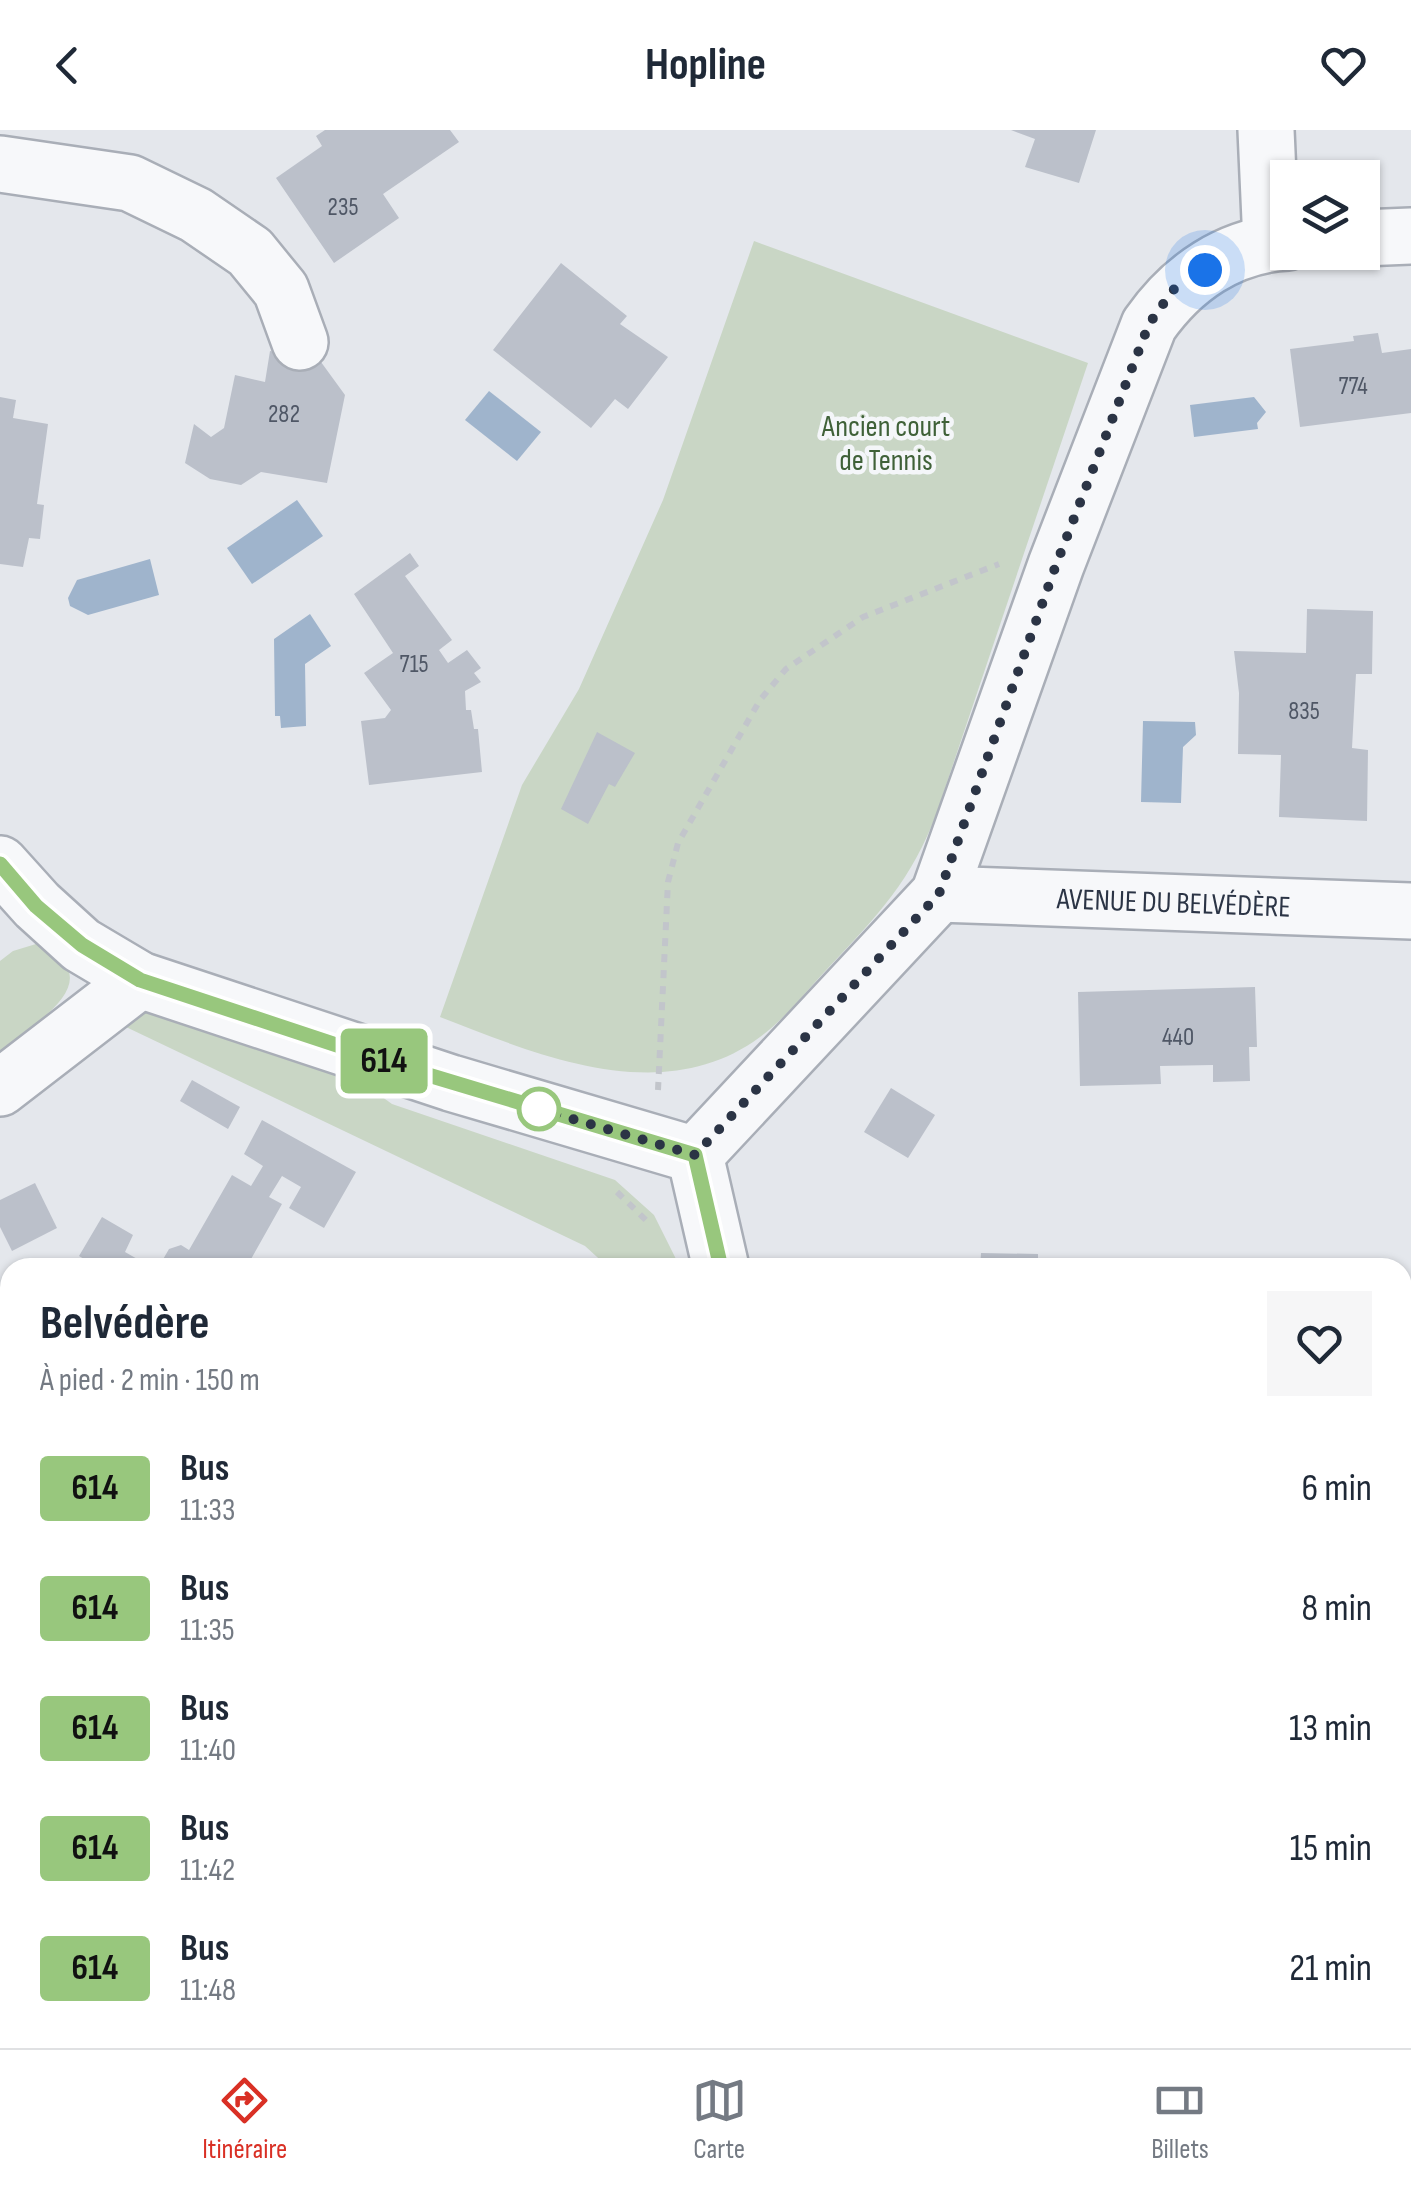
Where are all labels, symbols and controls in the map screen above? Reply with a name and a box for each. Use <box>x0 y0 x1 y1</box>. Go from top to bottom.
icon: back <box>40 38 95 93</box>
text: Hopline <box>645 38 766 93</box>
icon: heart <box>1316 38 1371 93</box>
map controls <box>1270 160 1380 270</box>
button: layers <box>1270 160 1380 270</box>
house number: 235 <box>328 192 358 223</box>
your location <box>1180 245 1230 295</box>
house number: 774 <box>1338 371 1368 402</box>
house number: 282 <box>268 399 300 430</box>
park label: Ancien court de Tennis <box>821 409 950 479</box>
house number: 715 <box>400 649 428 680</box>
house number: 835 <box>1288 696 1320 727</box>
street label: AVENUE DU BELVÉDÈRE <box>1055 881 1291 926</box>
house number: 440 <box>1162 1022 1194 1053</box>
line badge: 614 <box>326 1028 442 1094</box>
text: 614 <box>361 1040 407 1083</box>
unlabelled marker <box>518 1088 560 1130</box>
button: heart <box>1267 1291 1372 1396</box>
text: Belvédère <box>40 1295 210 1352</box>
text: À pied · 2 min · 150 m <box>40 1361 260 1400</box>
text: Bus <box>180 1446 229 1491</box>
text: 6 min <box>1302 1466 1372 1511</box>
text: 614 <box>72 1467 118 1510</box>
text: 11:33 <box>180 1491 235 1530</box>
text: Bus <box>180 1566 229 1611</box>
text: 8 min <box>1302 1586 1372 1631</box>
text: 614 <box>72 1587 118 1630</box>
text: 11:35 <box>180 1611 235 1650</box>
text: Bus <box>180 1686 229 1731</box>
text: 13 min <box>1289 1706 1372 1751</box>
text: 614 <box>72 1707 118 1750</box>
text: 11:40 <box>180 1731 236 1770</box>
text: Bus <box>180 1806 229 1851</box>
text: 15 min <box>1290 1826 1372 1871</box>
text: 614 <box>72 1827 118 1870</box>
text: 11:42 <box>180 1851 235 1890</box>
text: Bus <box>180 1926 229 1971</box>
text: 21 min <box>1289 1946 1372 1991</box>
text: 614 <box>72 1947 118 1990</box>
text: 11:48 <box>180 1971 236 2010</box>
tab: Itinéraire <box>202 2073 287 2166</box>
tab: Carte <box>692 2073 747 2166</box>
tab: Billets <box>1151 2073 1209 2166</box>

